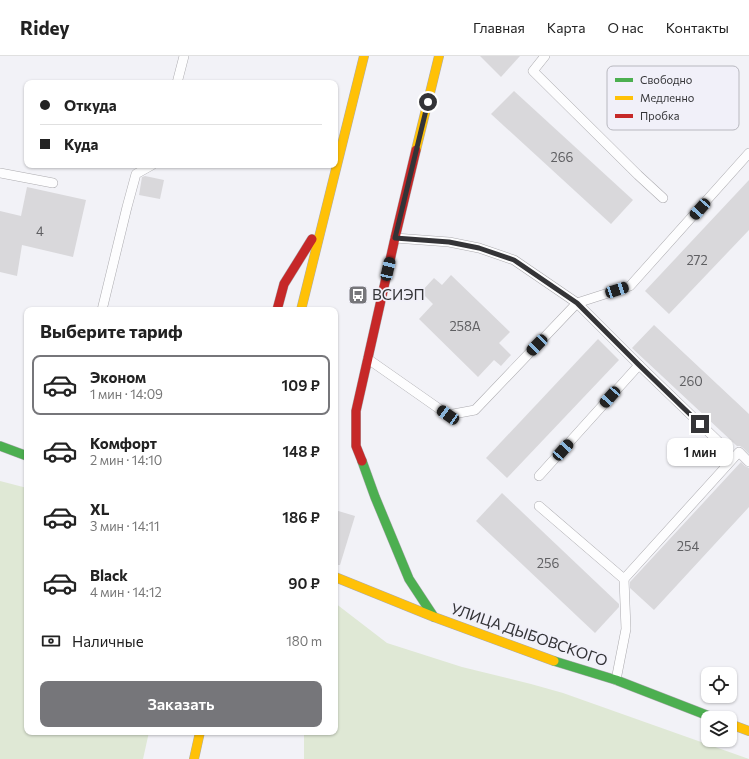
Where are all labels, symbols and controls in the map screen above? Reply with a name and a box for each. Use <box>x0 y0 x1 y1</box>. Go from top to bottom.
text: Ridey <box>20 16 70 39</box>
text: Главная <box>473 19 525 36</box>
text: Карта <box>547 19 585 36</box>
text: О нас <box>607 19 644 36</box>
text: Контакты <box>666 19 729 36</box>
legend <box>607 66 739 130</box>
text: Свободно <box>640 73 693 86</box>
text: Медленно <box>640 91 695 104</box>
route start <box>419 93 437 111</box>
text: Откуда <box>64 96 117 114</box>
text: Пробка <box>640 109 679 122</box>
text: Куда <box>64 135 98 153</box>
house number: 266 <box>551 149 574 165</box>
car <box>688 196 712 222</box>
house number: 4 <box>36 223 44 239</box>
house number: 272 <box>686 252 708 268</box>
car <box>379 256 397 282</box>
car <box>604 281 630 299</box>
bus stop icon: ВСИЭП <box>347 284 369 306</box>
place label: ВСИЭП <box>372 285 425 303</box>
house number: 258А <box>449 318 481 334</box>
text: Выберите тариф <box>40 320 183 342</box>
car <box>524 332 550 358</box>
icon: car <box>42 367 78 403</box>
text: Эконом <box>90 368 146 386</box>
house number: 260 <box>679 373 703 389</box>
text: 109 ₽ <box>282 376 320 394</box>
car <box>598 384 622 410</box>
text: 1 мин · 14:09 <box>90 386 163 402</box>
car <box>435 403 461 427</box>
route end <box>691 415 709 433</box>
icon: car <box>42 433 78 469</box>
text: Комфорт <box>90 434 157 452</box>
car <box>551 437 575 463</box>
callout: 1 мин <box>667 438 733 466</box>
text: 148 ₽ <box>282 442 320 460</box>
text: 1 мин <box>684 444 716 460</box>
text: 2 мин · 14:10 <box>90 452 162 468</box>
icon: car <box>42 499 78 535</box>
text: XL <box>90 500 109 518</box>
text: 186 ₽ <box>282 508 320 526</box>
text: 3 мин · 14:11 <box>90 518 160 534</box>
house number: 254 <box>677 538 699 554</box>
house number: 256 <box>537 555 559 571</box>
icon: car <box>42 565 78 601</box>
text: Black <box>90 566 128 584</box>
text: 90 ₽ <box>288 574 320 592</box>
text: 4 мин · 14:12 <box>90 584 162 600</box>
street label: УЛИЦА ДЫБОВСКОГО <box>448 599 610 669</box>
icon: cash <box>40 630 62 652</box>
text: Наличные <box>72 632 144 650</box>
text: 180 m <box>286 633 322 649</box>
map controls <box>701 667 737 747</box>
button: locate <box>701 667 737 703</box>
button: Заказать <box>40 681 322 727</box>
button: layers <box>701 711 737 747</box>

